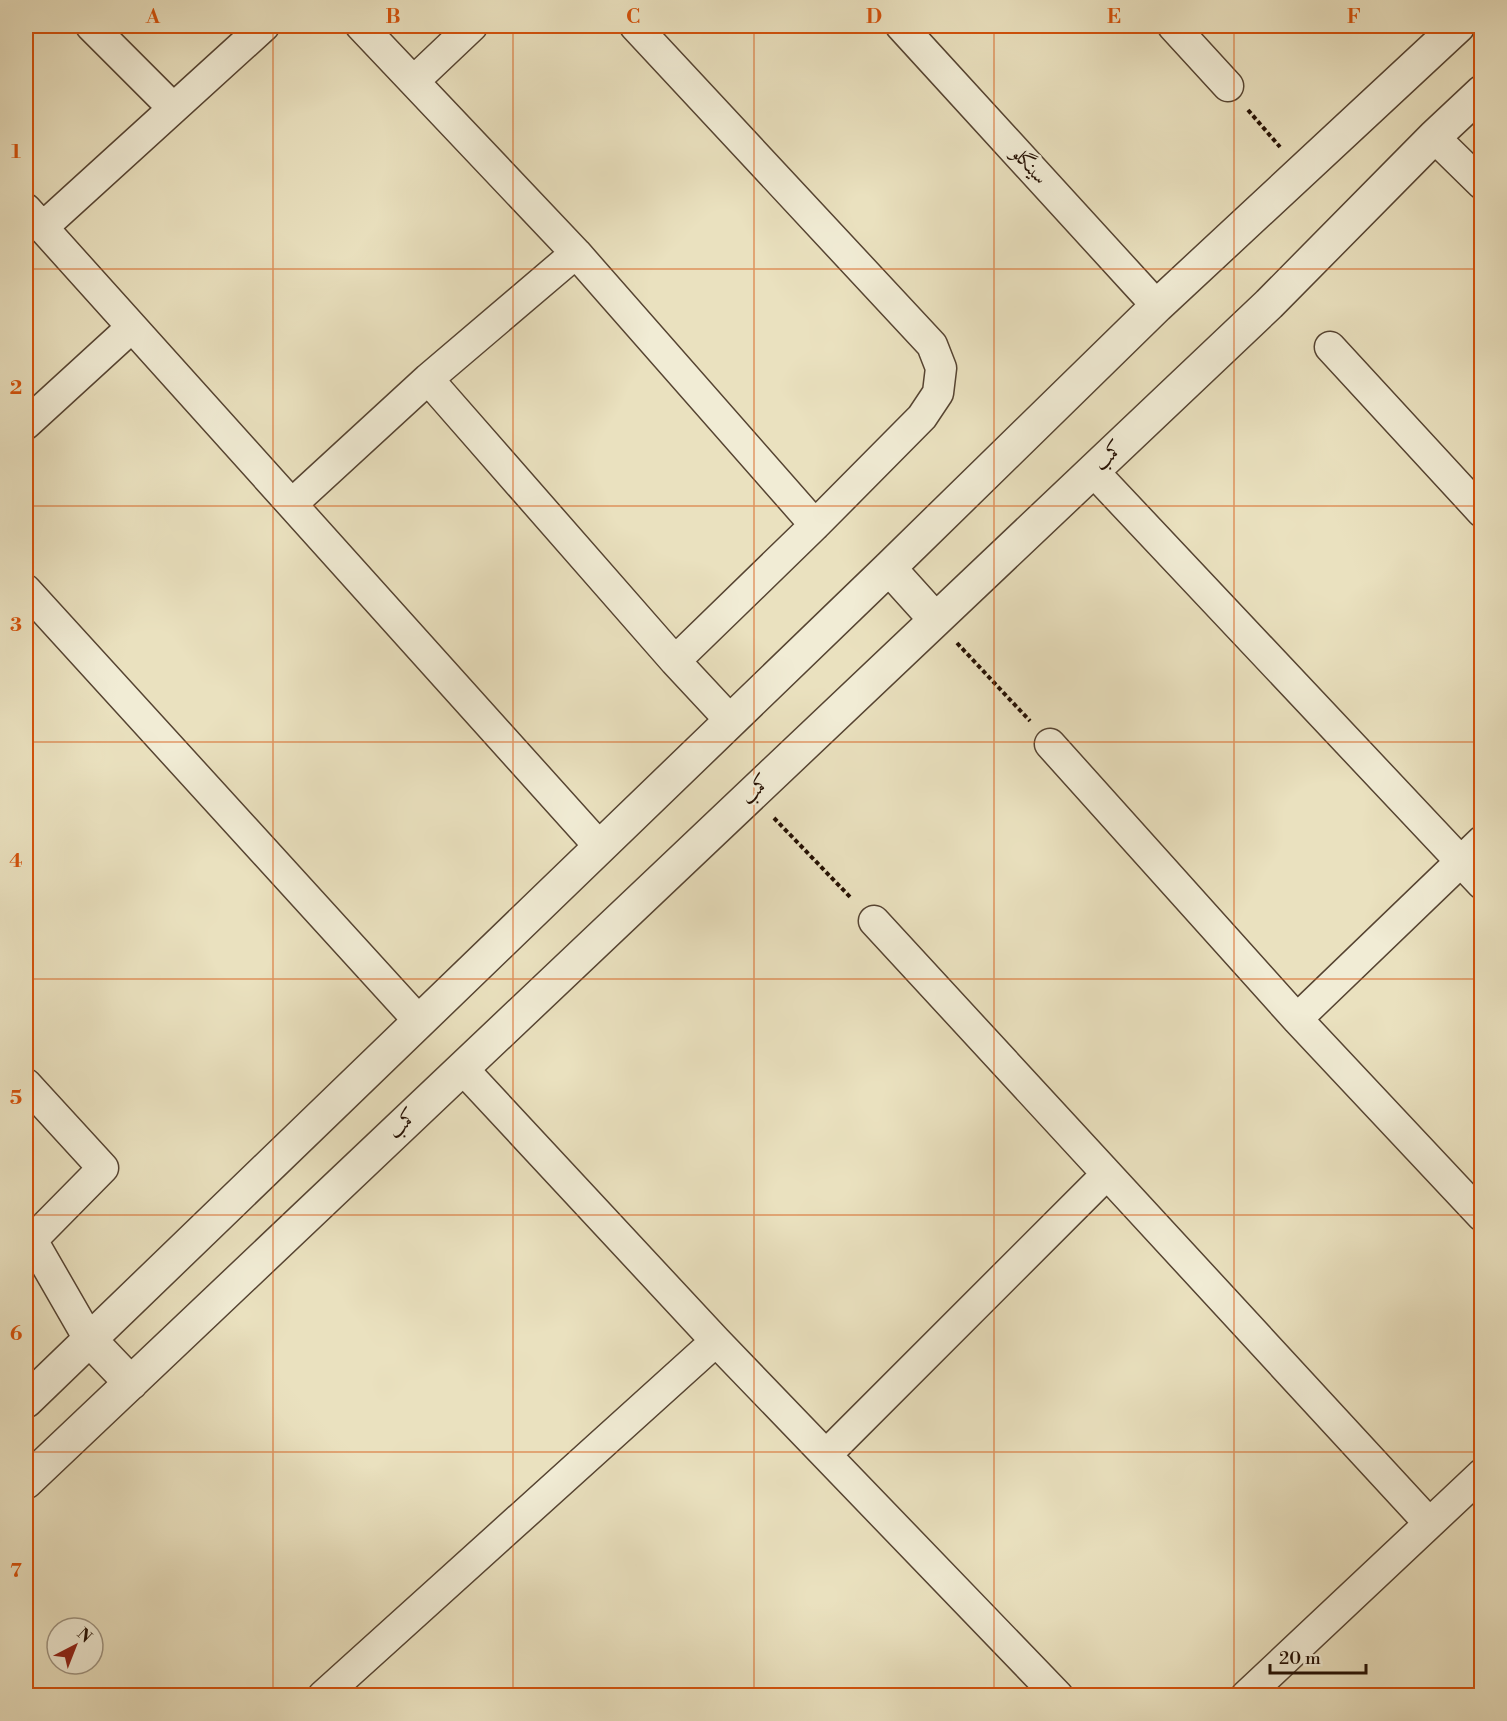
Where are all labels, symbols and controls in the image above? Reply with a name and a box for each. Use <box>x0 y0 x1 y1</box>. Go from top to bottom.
text: A <box>145 5 161 30</box>
text: B <box>385 5 401 30</box>
text: C <box>626 5 640 30</box>
text: D <box>866 5 882 30</box>
text: E <box>1107 5 1121 30</box>
text: F <box>1347 5 1361 30</box>
street label: سینگلو <box>1004 139 1054 190</box>
text: 1 <box>11 140 21 165</box>
text: 2 <box>10 376 22 401</box>
street label: کمب <box>1088 436 1130 476</box>
text: 3 <box>10 613 22 638</box>
street label: کمب <box>736 770 776 810</box>
text: 4 <box>9 849 23 874</box>
text: 5 <box>10 1086 22 1111</box>
street label: کمب <box>383 1104 423 1144</box>
text: 6 <box>10 1322 23 1347</box>
text: 7 <box>10 1559 22 1584</box>
north arrow <box>45 1616 105 1676</box>
text: N <box>73 1624 96 1647</box>
scale bar <box>1270 1637 1366 1675</box>
text: 20 m <box>1279 1647 1321 1670</box>

